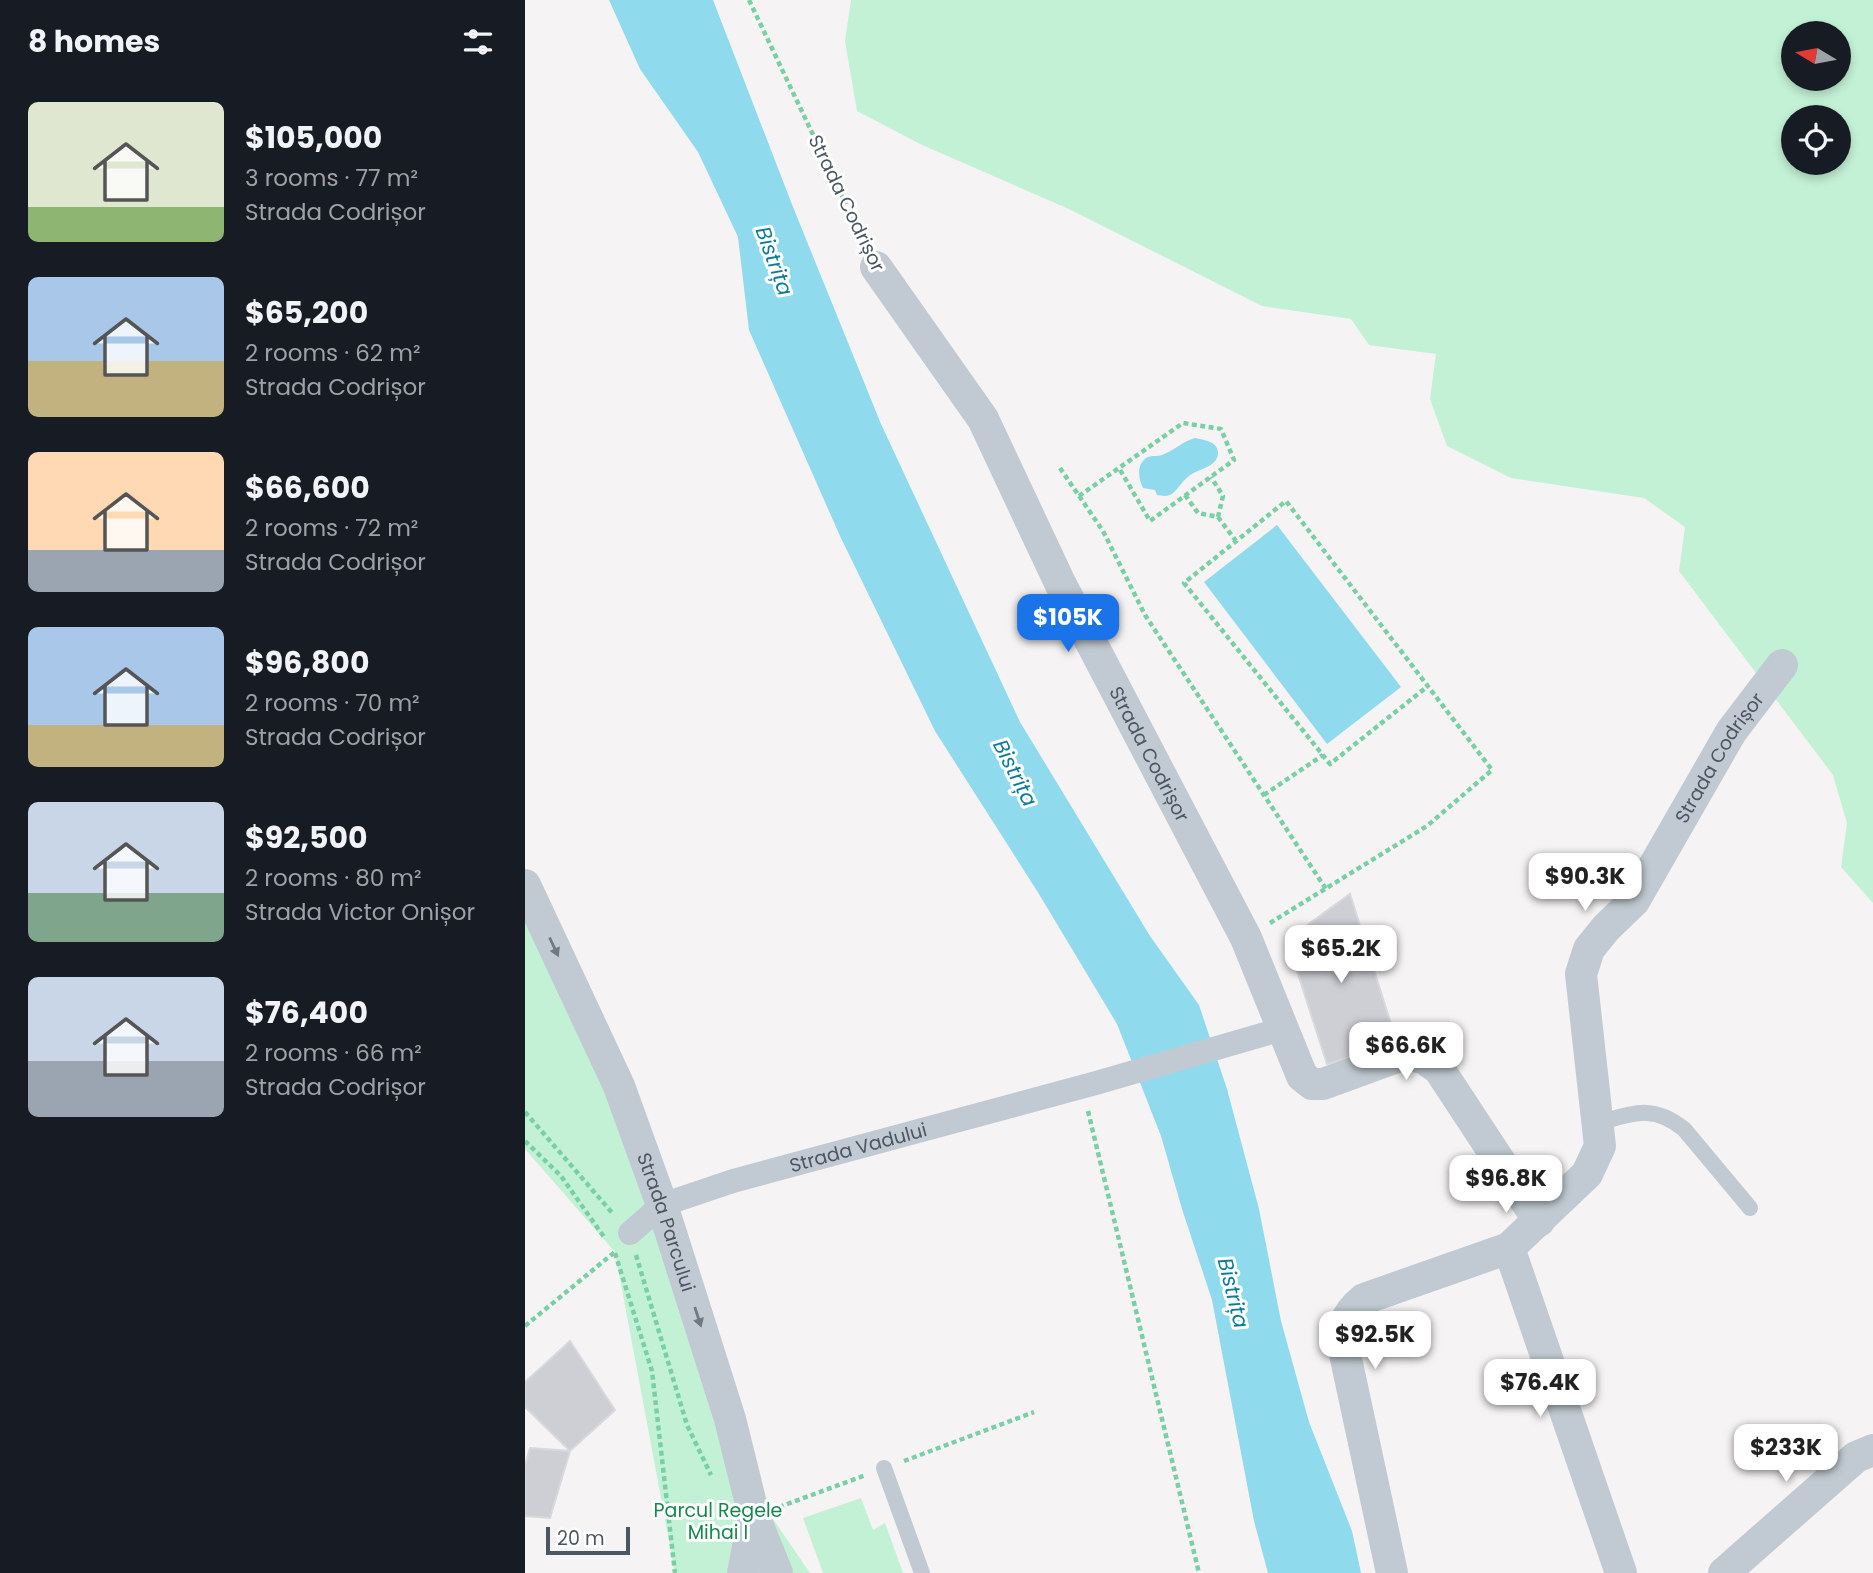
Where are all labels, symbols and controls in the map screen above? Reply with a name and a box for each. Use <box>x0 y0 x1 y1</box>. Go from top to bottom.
text: 8 homes <box>28 20 160 63</box>
north arrow <box>1781 21 1851 91</box>
map controls <box>1781 21 1851 175</box>
icon: filters <box>459 23 497 61</box>
button: locate <box>1781 105 1851 175</box>
text: $105,000 <box>245 116 382 159</box>
icon: home <box>84 130 168 214</box>
street label: Strada Codrișor <box>802 130 891 276</box>
text: 3 rooms · 77 m² <box>245 162 418 194</box>
text: Strada Codrișor <box>245 196 426 228</box>
water label: Bistrița <box>749 222 800 299</box>
text: $65,200 <box>245 291 368 334</box>
icon: home <box>84 305 168 389</box>
text: 2 rooms · 62 m² <box>245 337 421 369</box>
text: Strada Codrișor <box>245 371 426 403</box>
text: $66,600 <box>245 466 370 509</box>
icon: home <box>84 480 168 564</box>
text: 2 rooms · 72 m² <box>245 512 418 544</box>
text: Strada Codrișor <box>245 546 426 578</box>
pin: $105K <box>1019 594 1117 654</box>
text: $105K <box>1033 601 1103 633</box>
text: $96,800 <box>245 641 369 684</box>
icon: home <box>84 655 168 739</box>
street label: Strada Codrișor <box>1102 682 1196 827</box>
text: 2 rooms · 70 m² <box>245 687 420 719</box>
street label: Strada Codrișor <box>1669 687 1770 828</box>
text: Strada Codrișor <box>245 721 426 753</box>
water label: Bistrița <box>986 734 1045 811</box>
text: $92,500 <box>245 816 368 859</box>
icon: home <box>84 830 168 914</box>
pin: $90.3K <box>1528 853 1642 913</box>
text: $90.3K <box>1545 860 1625 892</box>
text: 2 rooms · 80 m² <box>245 862 422 894</box>
text: Strada Victor Onișor <box>245 896 475 928</box>
pin: $65.2K <box>1284 926 1398 985</box>
text: $65.2K <box>1301 932 1381 964</box>
one-way arrow <box>548 937 560 957</box>
text: $76,400 <box>245 991 368 1034</box>
icon: home <box>84 1005 168 1089</box>
pin: $66.6K <box>1349 1023 1463 1082</box>
text: $66.6K <box>1365 1029 1447 1061</box>
text: 2 rooms · 66 m² <box>245 1037 422 1069</box>
text: Strada Codrișor <box>245 1071 426 1103</box>
street label: Strada Vadului <box>787 1116 930 1179</box>
street label: Strada Parcului <box>630 1149 702 1295</box>
pin: $96.8K <box>1449 1156 1563 1215</box>
text: $96.8K <box>1465 1162 1547 1194</box>
water label: Bistrița <box>1211 1255 1256 1331</box>
one-way arrow <box>693 1307 703 1328</box>
pin: $92.5K <box>1318 1312 1432 1371</box>
text: $92.5K <box>1335 1318 1415 1350</box>
pin: $76.4K <box>1483 1360 1597 1419</box>
text: $76.4K <box>1500 1366 1580 1398</box>
pin: $233K <box>1737 1424 1835 1484</box>
text: $233K <box>1750 1431 1822 1463</box>
park label: Parcul Regele Mihai I <box>654 1497 782 1546</box>
scale bar <box>546 1524 630 1556</box>
text: 20 m <box>557 1525 605 1552</box>

